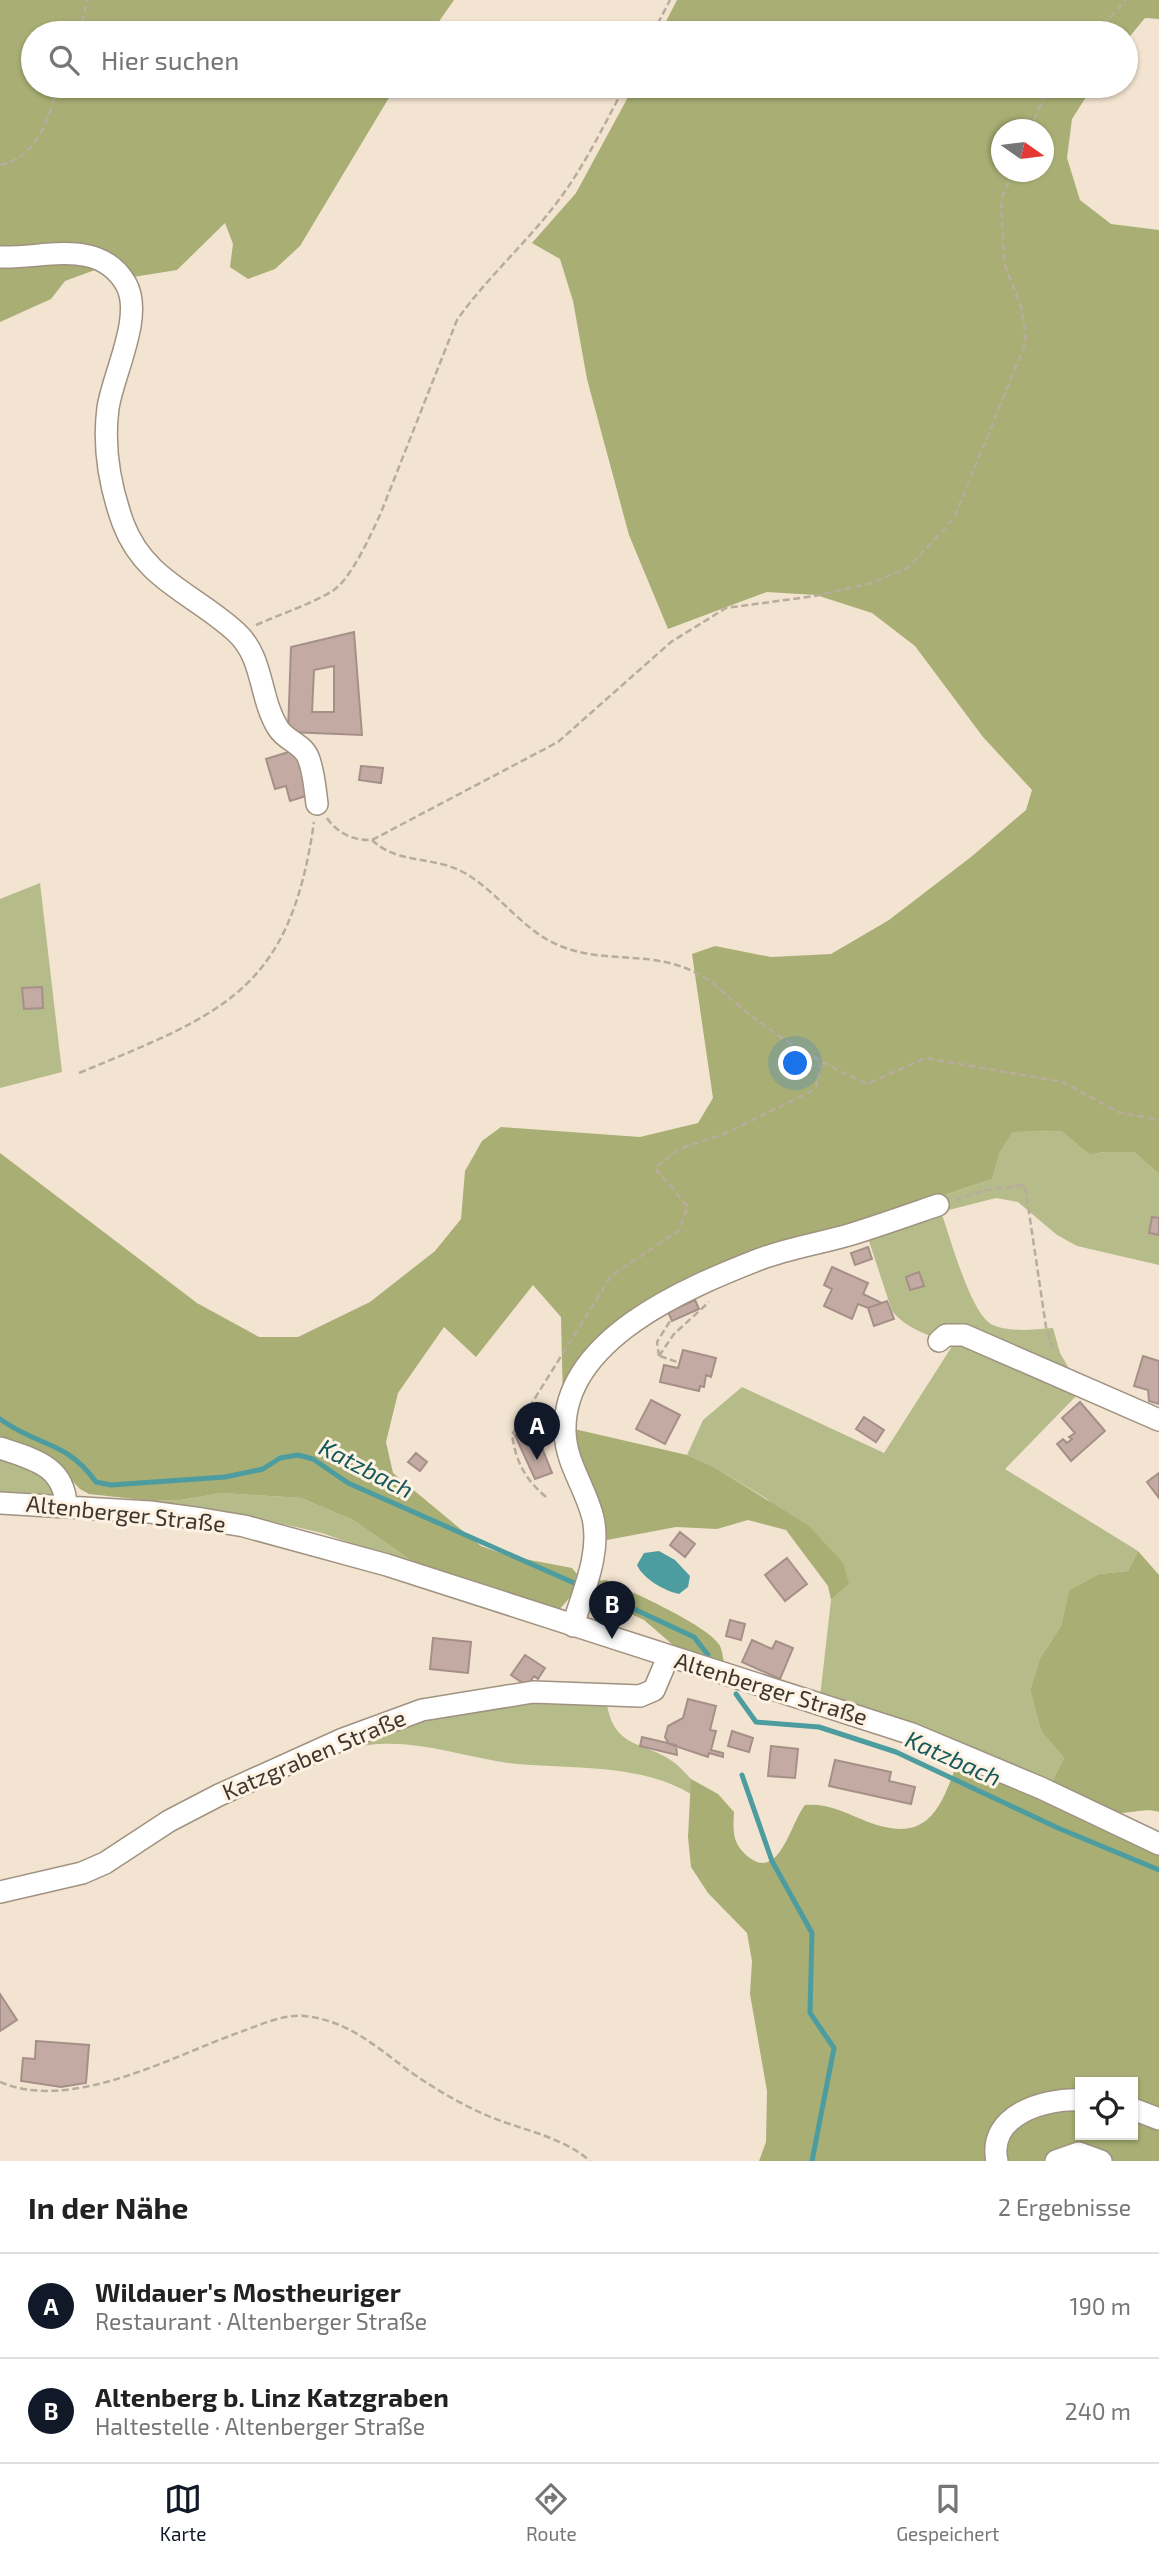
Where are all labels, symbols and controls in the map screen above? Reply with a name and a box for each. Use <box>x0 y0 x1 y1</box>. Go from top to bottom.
search box <box>21 21 1138 98</box>
icon: search <box>45 41 83 79</box>
text: Hier suchen <box>101 44 239 75</box>
north arrow <box>991 119 1054 182</box>
your location <box>778 1046 812 1080</box>
pin: A <box>514 1402 560 1460</box>
water label: Katzbach <box>315 1432 419 1504</box>
street label: Altenberger Straße <box>25 1489 227 1537</box>
pin: B <box>589 1581 635 1639</box>
street label: Altenberger Straße <box>671 1645 871 1731</box>
street label: Katzgraben Straße <box>218 1703 410 1805</box>
water label: Katzbach <box>901 1724 1006 1792</box>
map controls <box>1075 2077 1138 2140</box>
button: locate <box>1075 2077 1138 2140</box>
text: In der Nähe <box>28 2189 189 2225</box>
text: 2 Ergebnisse <box>998 2193 1131 2221</box>
text: Wildauer's Mostheuriger <box>95 2276 401 2307</box>
text: A <box>43 2292 59 2320</box>
text: 190 m <box>1070 2292 1131 2320</box>
text: Restaurant · Altenberger Straße <box>95 2307 427 2335</box>
text: Altenberg b. Linz Katzgraben <box>95 2381 449 2412</box>
text: B <box>44 2397 58 2425</box>
text: 240 m <box>1065 2397 1131 2425</box>
text: Haltestelle · Altenberger Straße <box>95 2412 425 2440</box>
tab: Karte <box>160 2480 206 2545</box>
tab: Route <box>526 2480 577 2545</box>
tab: Gespeichert <box>896 2480 999 2545</box>

